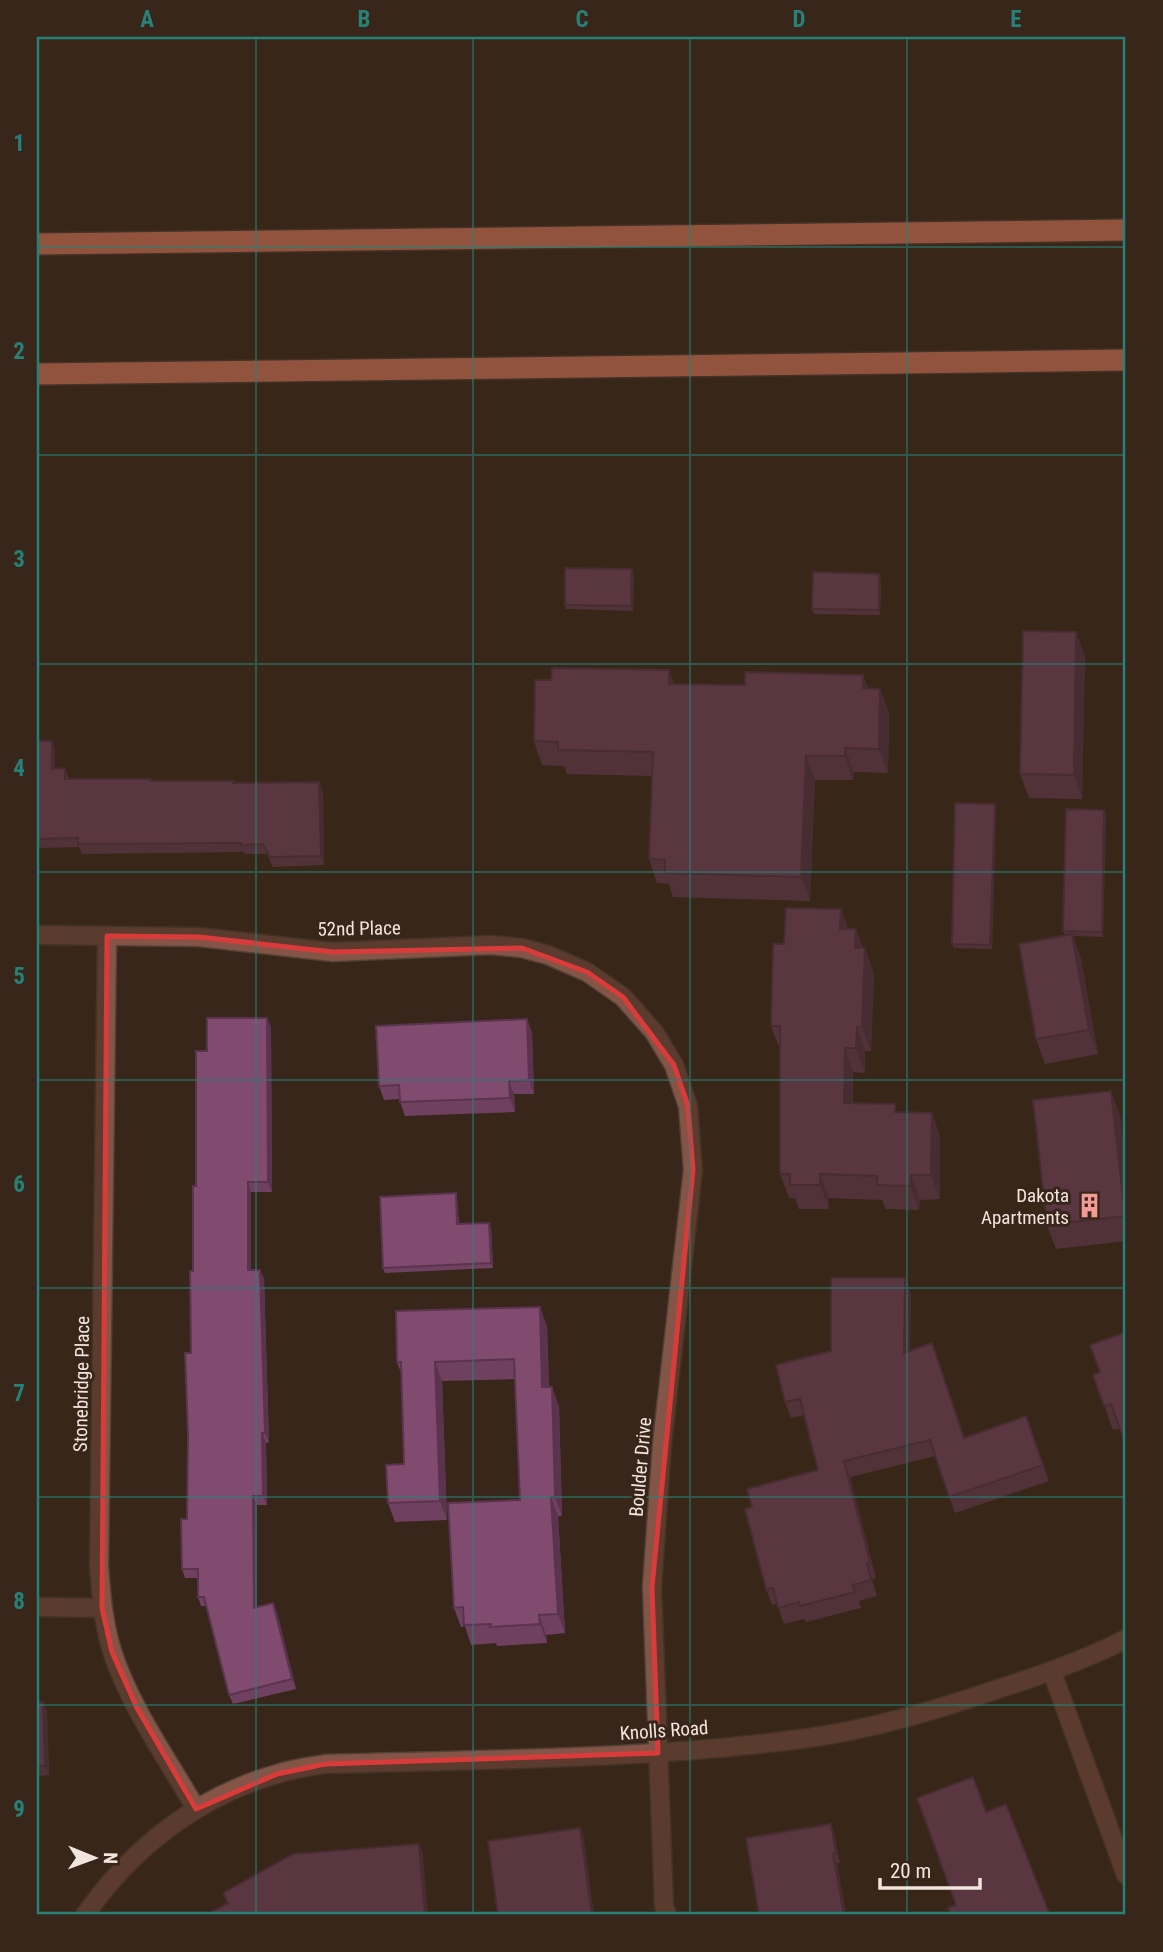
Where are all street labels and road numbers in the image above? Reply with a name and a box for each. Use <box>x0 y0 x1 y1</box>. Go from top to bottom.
street label: 52nd Place <box>317 916 401 941</box>
street label: Stonebridge Place <box>69 1316 94 1452</box>
street label: Boulder Drive <box>625 1416 656 1518</box>
street label: Knolls Road <box>619 1716 709 1745</box>

